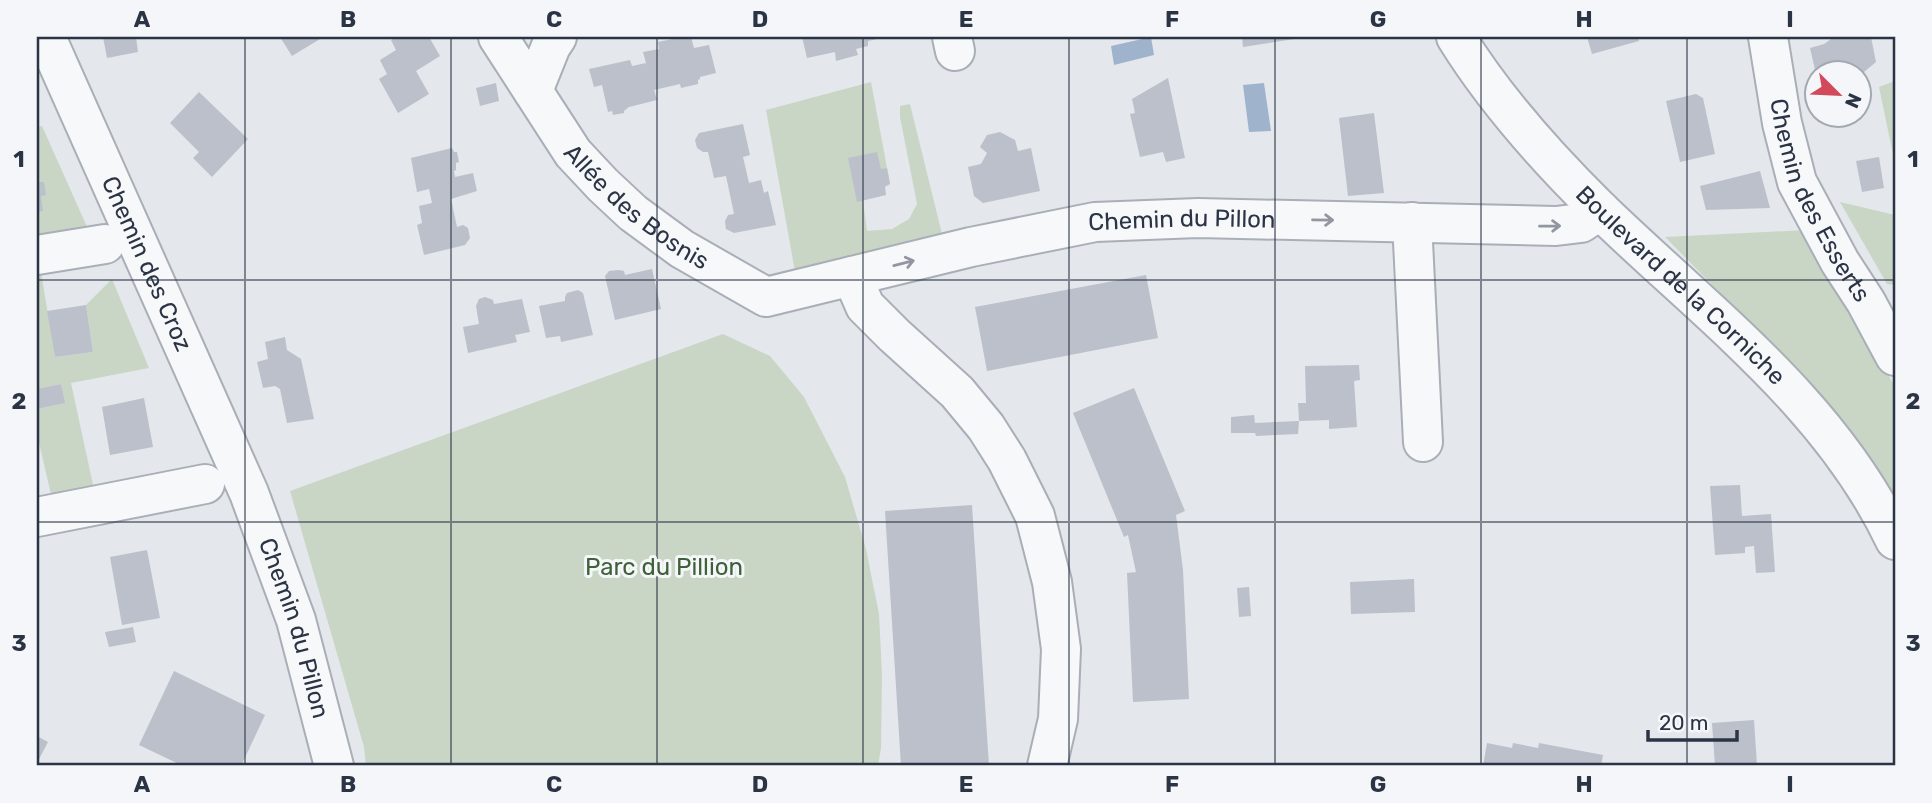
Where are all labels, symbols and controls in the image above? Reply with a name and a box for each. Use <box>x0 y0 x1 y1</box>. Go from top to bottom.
text: A <box>134 5 151 33</box>
text: B <box>340 5 356 33</box>
text: C <box>546 5 562 33</box>
text: D <box>752 5 768 33</box>
text: E <box>959 5 973 33</box>
text: F <box>1165 5 1179 33</box>
text: G <box>1370 5 1386 33</box>
text: H <box>1575 5 1593 33</box>
text: I <box>1786 5 1794 33</box>
north arrow <box>1802 60 1872 130</box>
text: N <box>1840 90 1866 112</box>
street label: Chemin des Esserts <box>1764 97 1876 307</box>
street label: Allée des Bosnis <box>558 139 714 275</box>
text: 1 <box>13 145 25 173</box>
text: 1 <box>1907 145 1919 173</box>
street label: Chemin des Croz <box>96 172 198 355</box>
street label: Boulevard de la Corniche <box>1570 180 1791 391</box>
street label: Chemin du Pillon <box>1088 204 1276 236</box>
one-way arrow <box>1311 213 1334 227</box>
one-way arrow <box>1538 219 1561 233</box>
one-way arrow <box>892 256 915 269</box>
text: 2 <box>12 387 26 415</box>
text: 2 <box>1906 387 1920 415</box>
street label: Chemin du Pillon <box>253 534 335 721</box>
park label: Parc du Pillion <box>585 553 743 581</box>
text: 3 <box>11 629 27 657</box>
text: 3 <box>1905 629 1921 657</box>
scale bar <box>1648 698 1738 742</box>
text: 20 m <box>1659 710 1708 735</box>
text: A <box>134 770 151 798</box>
text: B <box>340 770 356 798</box>
text: C <box>546 770 562 798</box>
text: D <box>752 770 768 798</box>
text: E <box>959 770 973 798</box>
text: F <box>1165 770 1179 798</box>
text: G <box>1370 770 1386 798</box>
text: H <box>1575 770 1593 798</box>
text: I <box>1786 770 1794 798</box>

